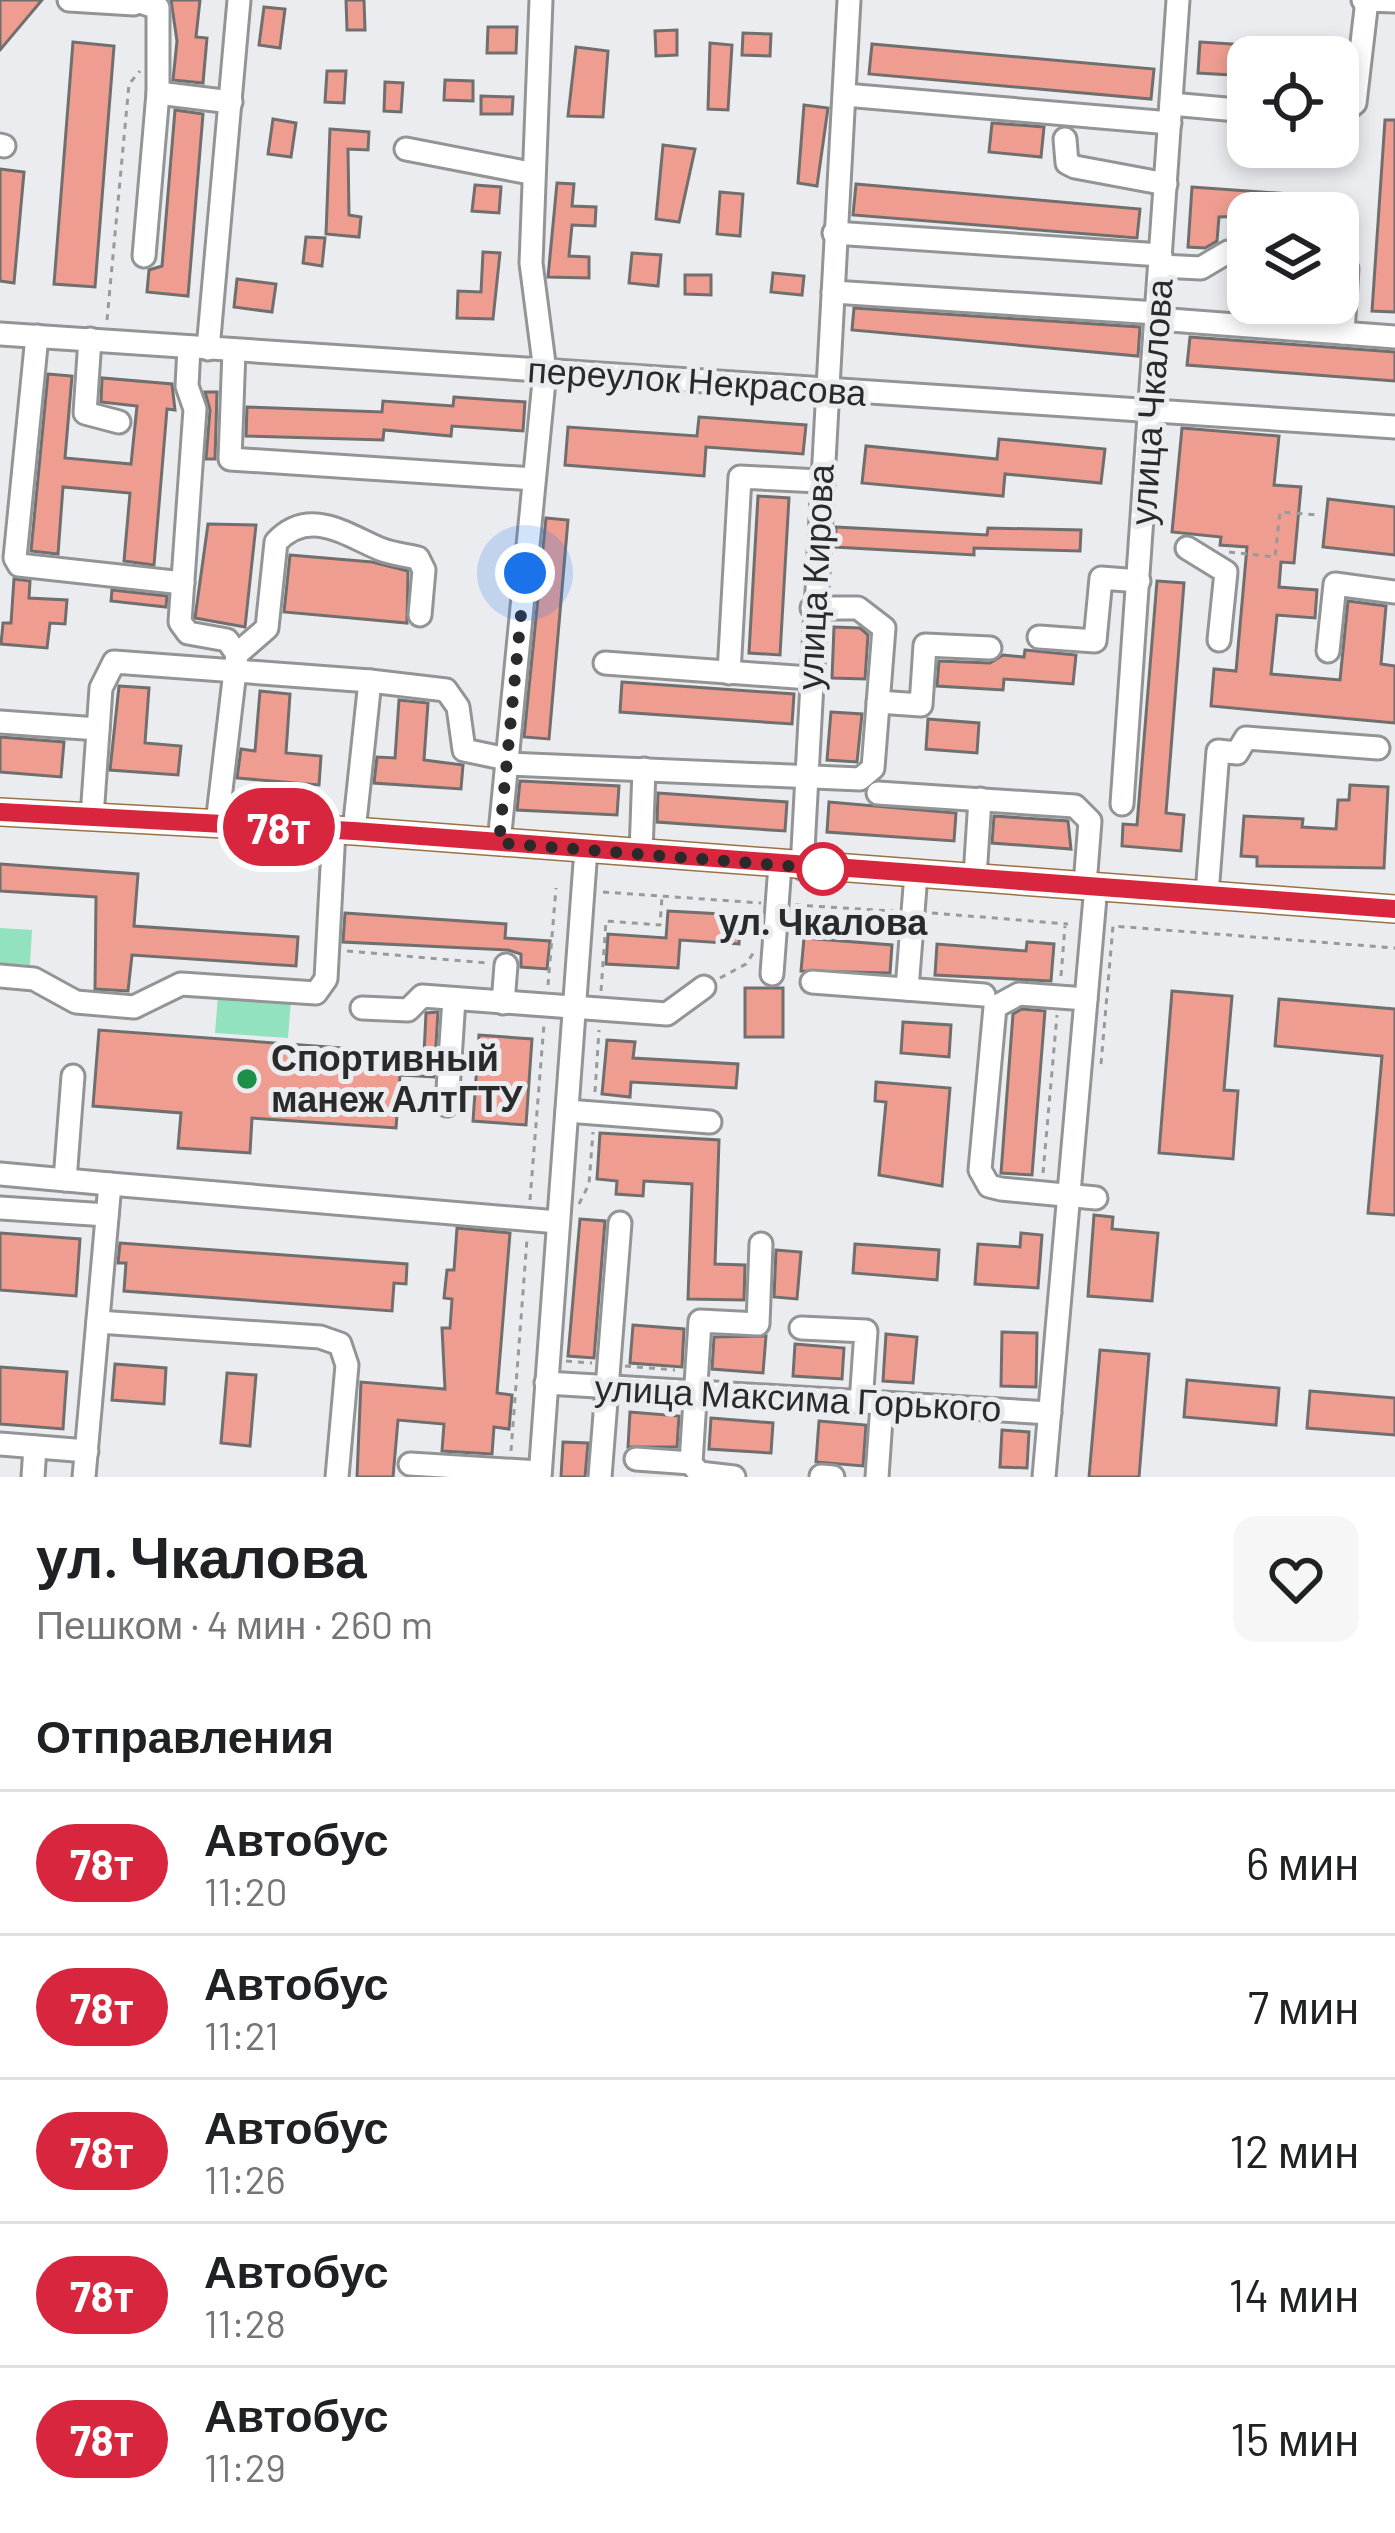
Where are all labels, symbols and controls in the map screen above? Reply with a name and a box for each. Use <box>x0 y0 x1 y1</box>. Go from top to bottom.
map controls <box>1227 36 1359 324</box>
button: locate <box>1227 36 1359 168</box>
button: layers <box>1227 192 1359 324</box>
street label: улица Чкалова <box>1119 276 1181 527</box>
street label: переулок Некрасова <box>526 346 869 414</box>
street label: улица Кирова <box>786 462 842 691</box>
your location <box>495 543 555 603</box>
line badge: 78т <box>210 788 348 866</box>
text: 78т <box>247 802 311 852</box>
marker: ул. Чкалова <box>798 844 848 894</box>
place label: ул. Чкалова <box>719 899 928 943</box>
place label: Спортивный манеж АлтГТУ <box>271 1035 523 1119</box>
marker: Спортивный манеж АлтГТУ <box>234 1066 260 1092</box>
street label: улица Максима Горького <box>594 1364 1003 1430</box>
button: heart <box>1233 1516 1359 1642</box>
text: ул. Чкалова <box>36 1521 367 1589</box>
text: Пешком · 4 мин · 260 m <box>36 1600 433 1647</box>
text: Отправления <box>36 1708 334 1762</box>
text: Автобус <box>204 1811 389 1865</box>
text: 6 мин <box>1246 1835 1359 1889</box>
text: 78т <box>70 1838 134 1888</box>
text: 11:20 <box>204 1867 288 1914</box>
text: Автобус <box>204 1955 389 2009</box>
text: 7 мин <box>1248 1979 1359 2033</box>
text: 78т <box>70 1982 134 2032</box>
text: 11:21 <box>204 2011 279 2058</box>
text: Автобус <box>204 2099 389 2153</box>
text: 12 мин <box>1229 2123 1359 2177</box>
text: 78т <box>70 2126 134 2176</box>
text: 11:26 <box>204 2155 286 2202</box>
text: Автобус <box>204 2243 389 2297</box>
text: 14 мин <box>1229 2267 1359 2321</box>
text: 78т <box>70 2270 134 2320</box>
text: 11:28 <box>204 2299 286 2346</box>
text: Автобус <box>204 2387 389 2441</box>
text: 15 мин <box>1230 2411 1359 2465</box>
text: 78т <box>70 2414 134 2464</box>
text: 11:29 <box>204 2443 286 2490</box>

